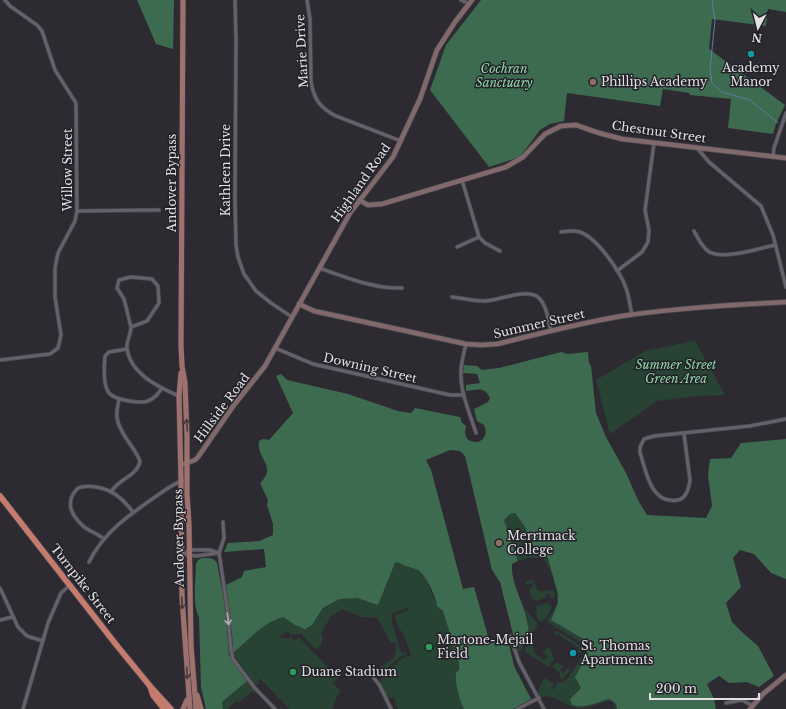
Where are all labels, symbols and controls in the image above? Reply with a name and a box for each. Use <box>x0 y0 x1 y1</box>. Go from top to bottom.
north arrow <box>738 8 778 48</box>
street label: Marie Drive <box>292 13 311 88</box>
text: N <box>750 30 763 46</box>
marker: Academy Manor <box>746 49 756 59</box>
place label: Academy Manor <box>721 60 780 89</box>
park label: Cochran Sanctuary <box>476 61 533 90</box>
place label: Phillips Academy <box>601 74 708 89</box>
marker: Phillips Academy <box>588 77 598 87</box>
street label: Chestnut Street <box>611 117 708 146</box>
street label: Kathleen Drive <box>218 124 233 216</box>
street label: Willow Street <box>60 128 75 212</box>
street label: Andover Bypass <box>164 134 179 233</box>
street label: Highland Road <box>328 140 393 225</box>
street label: Summer Street <box>492 306 587 341</box>
street label: Downing Street <box>322 349 419 386</box>
park label: Summer Street Green Area <box>636 357 717 386</box>
street label: Hillside Road <box>191 370 253 445</box>
one-way arrow <box>183 419 190 432</box>
street label: Andover Bypass <box>170 489 187 588</box>
place label: Merrimack College <box>507 528 576 557</box>
marker: Merrimack College <box>494 538 504 548</box>
street label: Turnpike Street <box>48 541 119 627</box>
one-way arrow <box>178 596 186 609</box>
one-way arrow <box>225 612 232 625</box>
place label: Martone-Mejail Field <box>437 632 533 661</box>
place label: St. Thomas Apartments <box>580 638 653 667</box>
marker: Martone-Mejail Field <box>424 642 434 652</box>
marker: St. Thomas Apartments <box>568 648 578 658</box>
place label: Duane Stadium <box>301 664 397 679</box>
one-way arrow <box>183 667 190 680</box>
marker: Duane Stadium <box>288 667 298 677</box>
scale bar <box>650 675 759 701</box>
text: 200 m <box>656 681 697 696</box>

